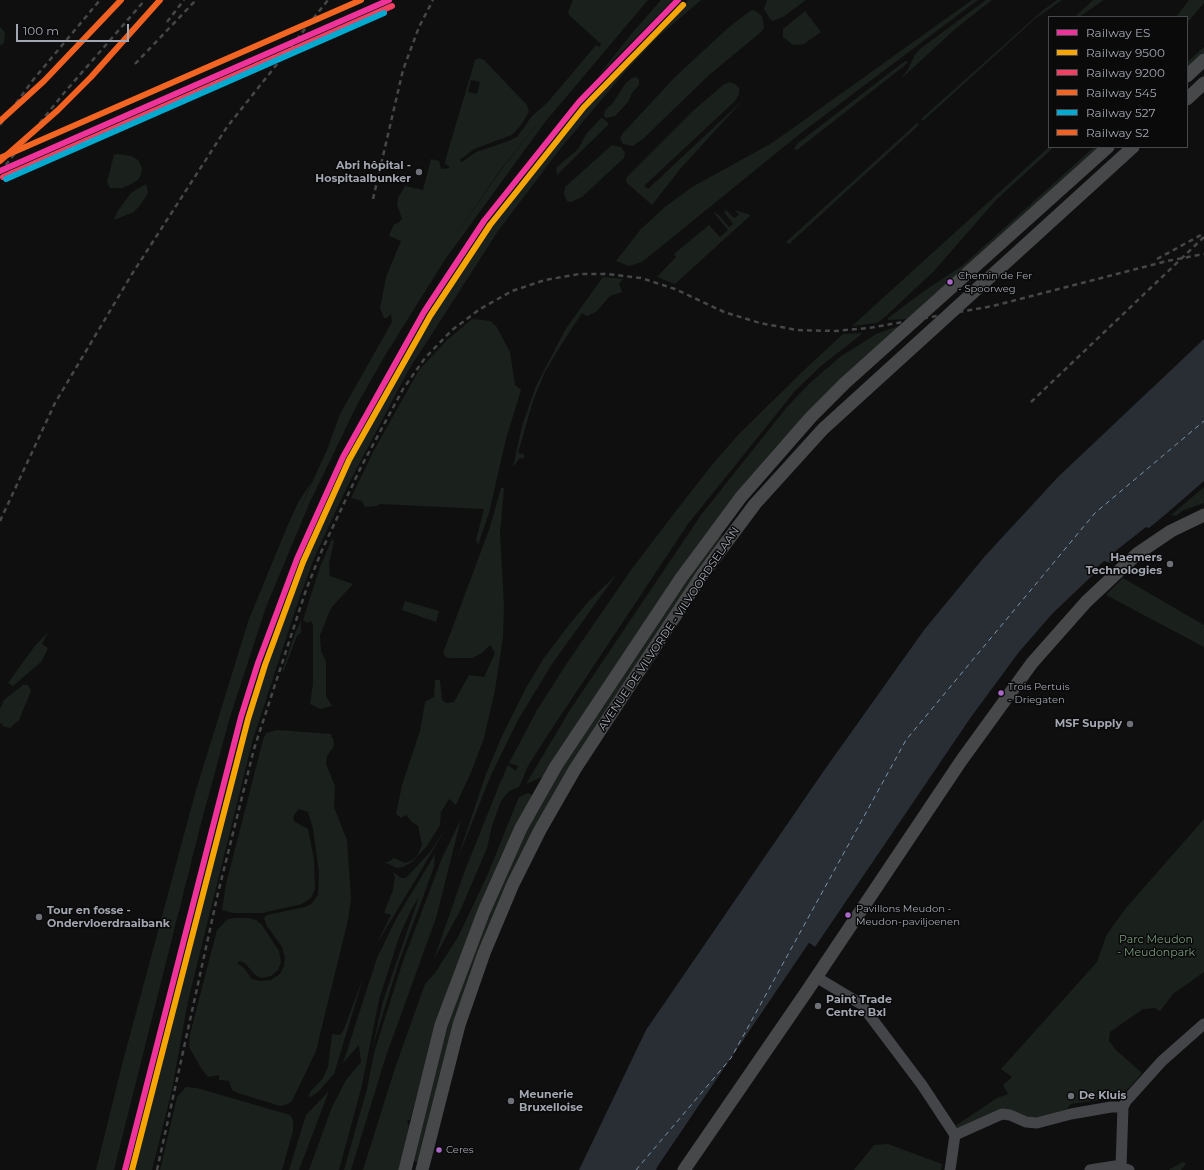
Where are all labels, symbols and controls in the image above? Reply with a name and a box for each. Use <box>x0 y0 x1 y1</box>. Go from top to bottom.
scale bar <box>18 16 131 42</box>
legend <box>1048 16 1188 148</box>
text: 100 m <box>23 23 59 38</box>
text: Railway ES <box>1086 25 1150 40</box>
text: Railway 9500 <box>1086 45 1165 60</box>
text: Railway 9200 <box>1086 65 1165 80</box>
text: Railway 545 <box>1086 85 1156 100</box>
text: Railway 527 <box>1086 105 1156 120</box>
text: Railway S2 <box>1086 125 1149 140</box>
place label: Abri hôpital - Hospitaalbunker <box>315 159 411 185</box>
marker: Abri hôpital - Hospitaalbunker <box>414 167 424 177</box>
place label: Chemin de Fer - Spoorweg <box>958 270 1032 294</box>
marker: Chemin de Fer - Spoorweg <box>945 277 955 287</box>
street label: AVENUE DE VILVORDE - VILVOORDSELAAN <box>596 525 742 733</box>
place label: Haemers Technologies <box>1086 551 1162 577</box>
marker: Haemers Technologies <box>1165 559 1175 569</box>
place label: Trois Pertuis - Driegaten <box>1008 681 1070 704</box>
marker: Trois Pertuis - Driegaten <box>996 688 1006 698</box>
place label: MSF Supply <box>1055 717 1122 731</box>
marker: MSF Supply <box>1125 719 1135 729</box>
place label: Pavillons Meudon - Meudon-paviljoenen <box>856 903 960 926</box>
place label: Tour en fosse - Ondervloerdraaibank <box>47 904 170 930</box>
marker: Pavillons Meudon - Meudon-paviljoenen <box>843 910 853 920</box>
marker: Tour en fosse - Ondervloerdraaibank <box>34 912 44 922</box>
park label: Parc Meudon - Meudonpark <box>1117 933 1195 959</box>
place label: Paint Trade Centre Bxl <box>826 993 892 1019</box>
marker: Paint Trade Centre Bxl <box>813 1001 823 1011</box>
place label: Meunerie Bruxelloise <box>519 1088 583 1114</box>
place label: De Kluis <box>1079 1089 1126 1103</box>
marker: De Kluis <box>1066 1091 1076 1101</box>
marker: Meunerie Bruxelloise <box>506 1096 516 1106</box>
place label: Ceres <box>446 1144 474 1156</box>
marker: Ceres <box>434 1145 444 1155</box>

